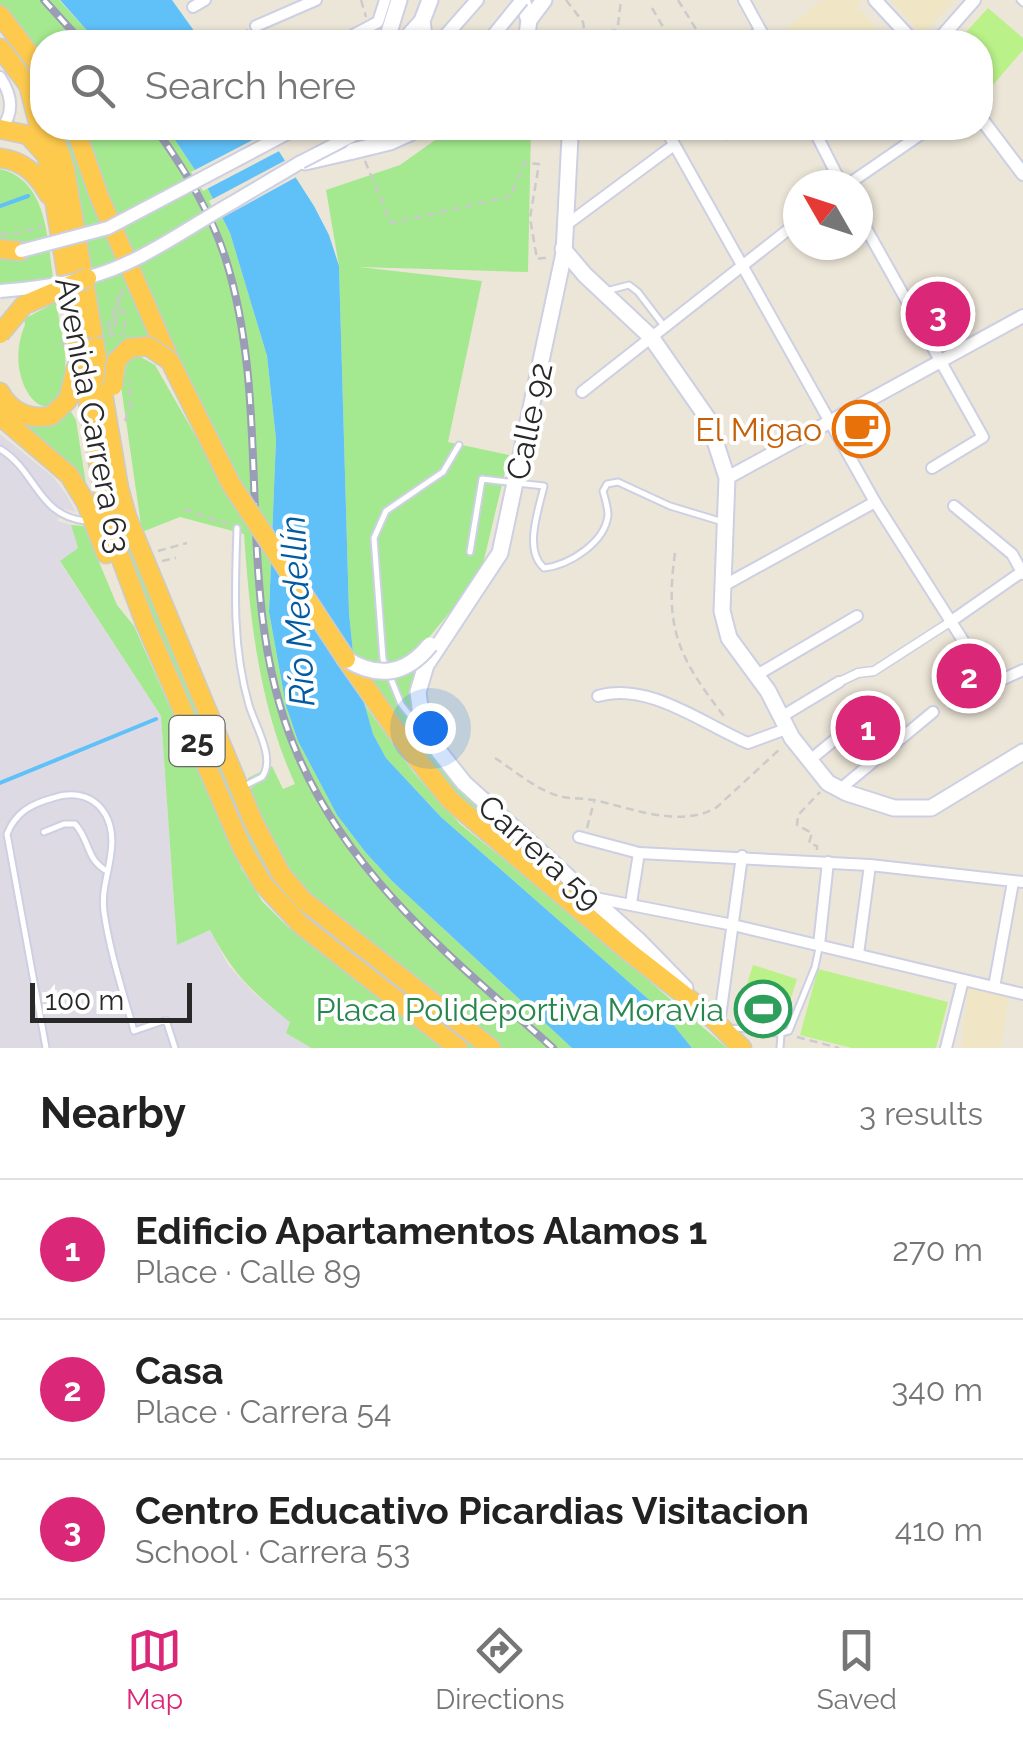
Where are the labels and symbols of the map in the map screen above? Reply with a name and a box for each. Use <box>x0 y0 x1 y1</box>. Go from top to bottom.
north arrow <box>783 170 873 260</box>
street label: Avenida Carrera 63 <box>48 274 138 556</box>
pin: 3 <box>906 276 970 352</box>
street label: Calle 92 <box>499 359 559 483</box>
cafe icon: El Migao <box>831 399 891 459</box>
place label: El Migao <box>695 411 822 448</box>
water label: Río Medellín <box>272 515 322 707</box>
pin: 2 <box>936 638 1002 714</box>
pin: 1 <box>836 690 900 766</box>
your location <box>405 703 456 754</box>
road number: 25 <box>170 716 224 766</box>
street label: Carrera 59 <box>471 787 609 917</box>
scale bar <box>30 978 192 1023</box>
sports icon: Placa Polideportiva Moravia <box>733 979 793 1039</box>
place label: Placa Polideportiva Moravia <box>315 991 724 1028</box>

